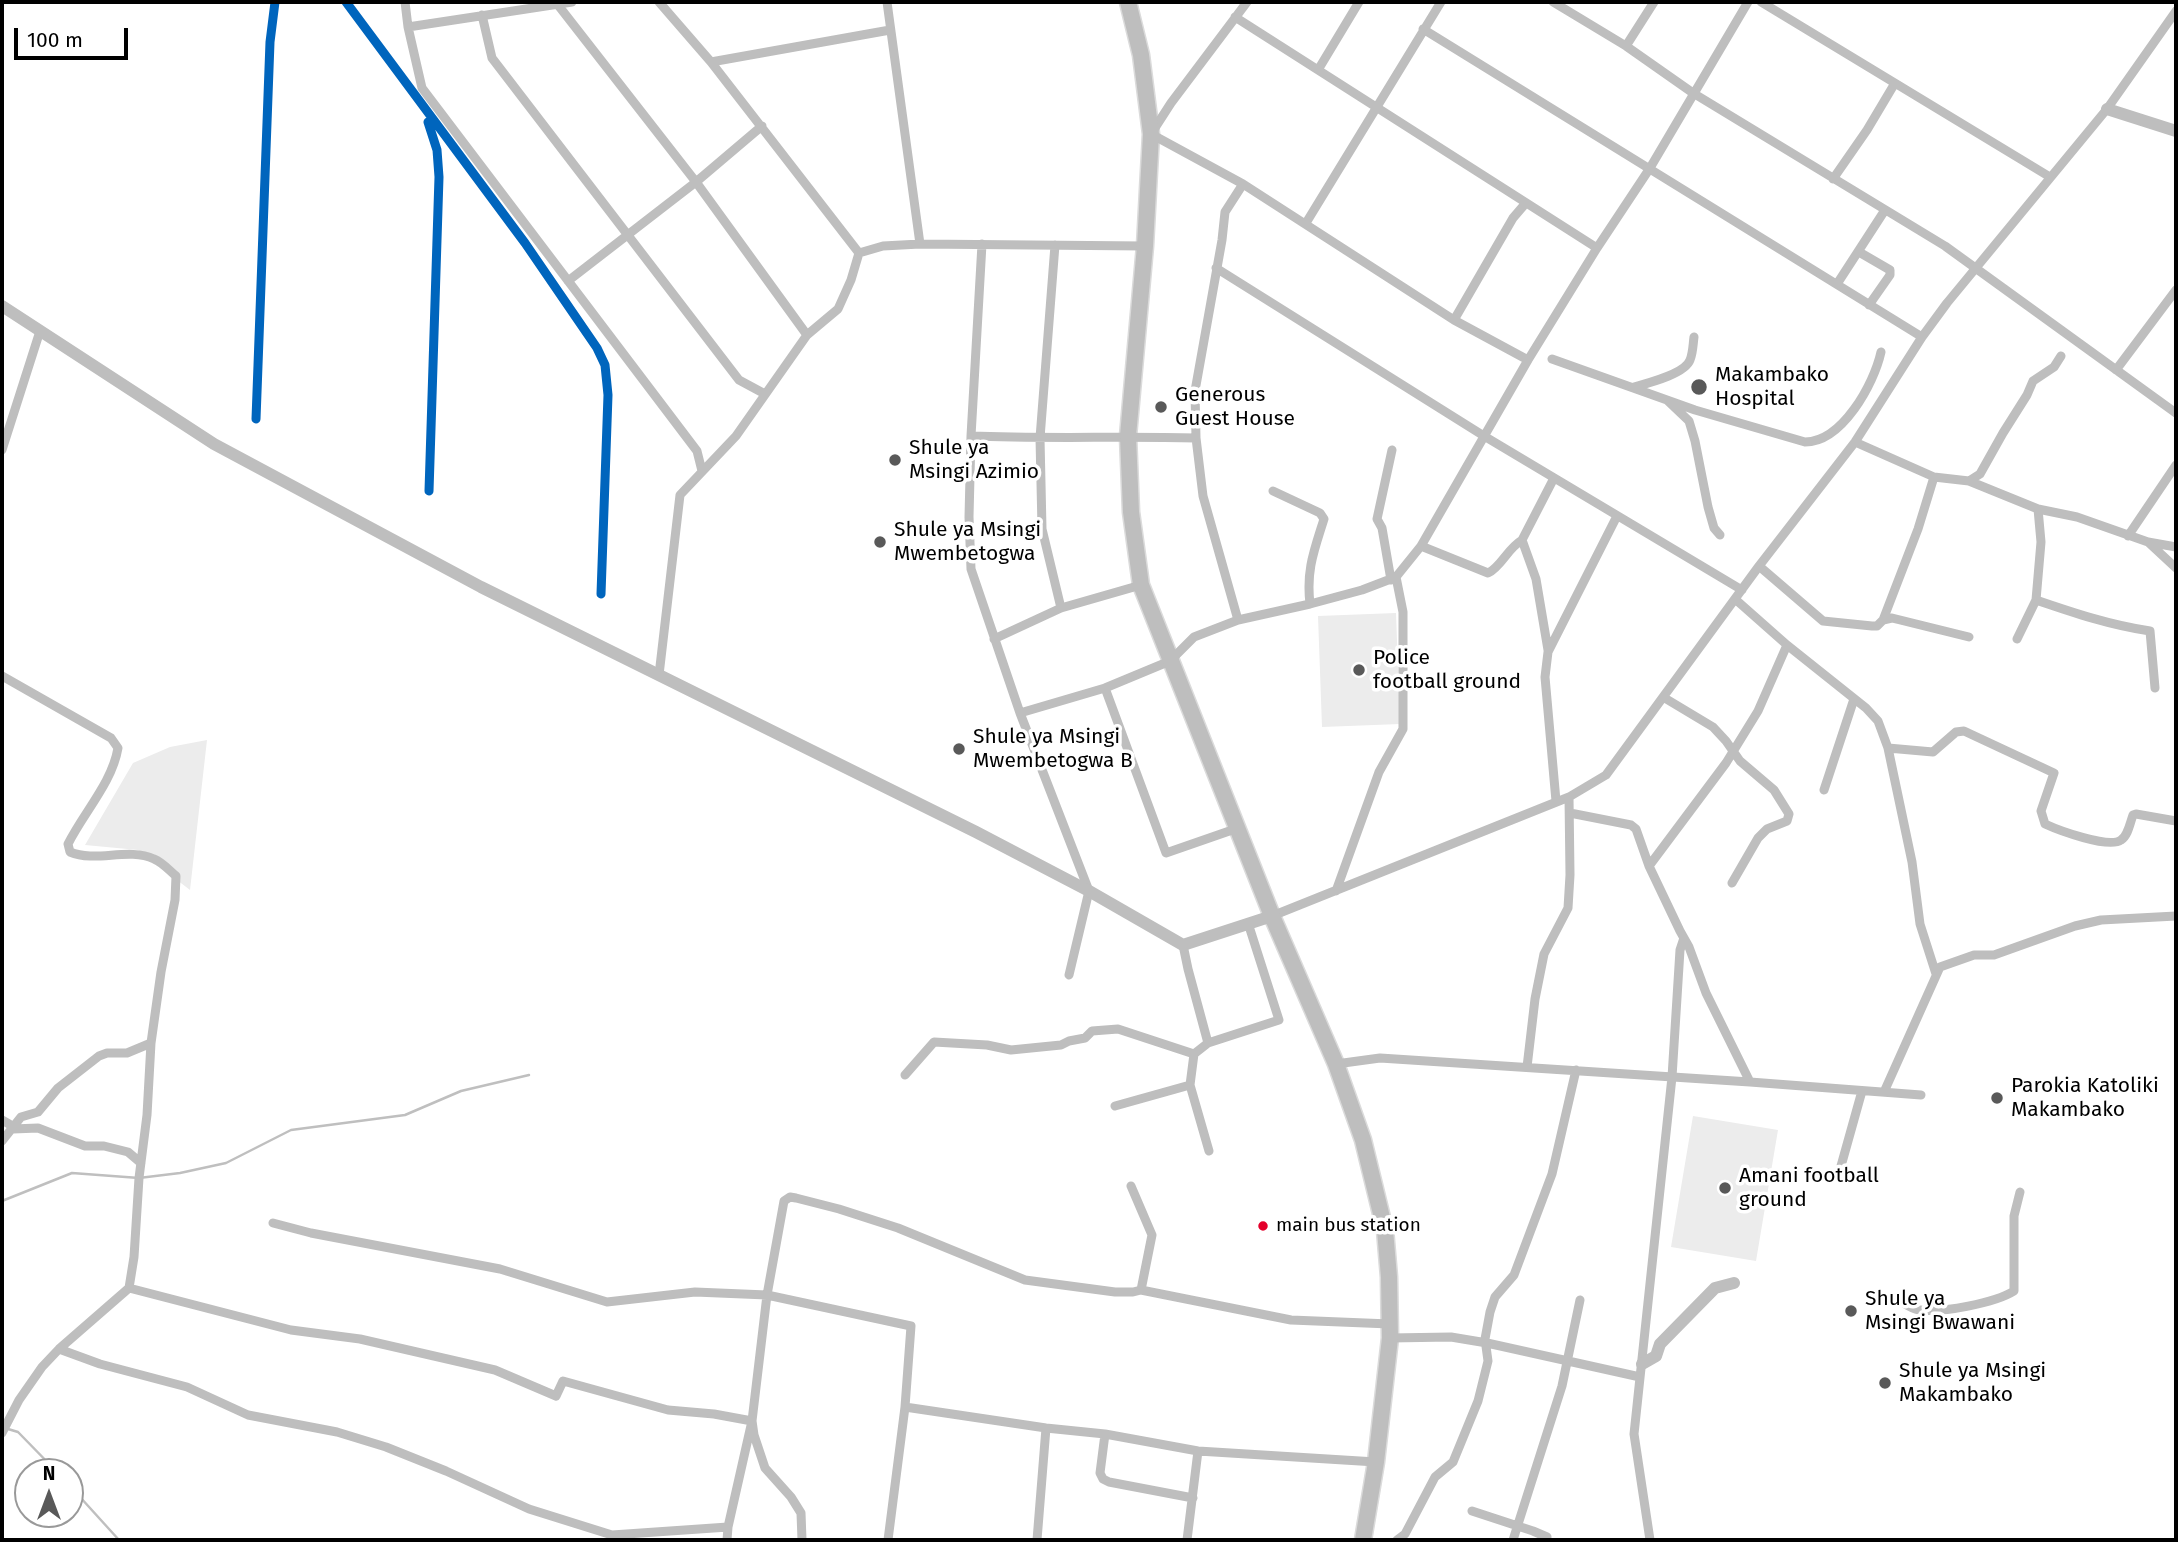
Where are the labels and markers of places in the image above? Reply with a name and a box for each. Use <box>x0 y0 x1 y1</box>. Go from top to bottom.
place label: Makambako Hospital <box>1715 362 1829 412</box>
marker: Makambako Hospital <box>1689 377 1709 397</box>
place label: Generous Guest House <box>1175 382 1295 432</box>
marker: Generous Guest House <box>1153 399 1169 415</box>
place label: Shule ya Msingi Azimio <box>909 435 1039 485</box>
marker: Shule ya Msingi Azimio <box>887 452 903 468</box>
place label: Shule ya Msingi Mwembetogwa <box>894 517 1041 567</box>
marker: Shule ya Msingi Mwembetogwa <box>872 534 888 550</box>
place label: Police football ground <box>1373 645 1521 695</box>
marker: Police football ground <box>1351 662 1367 678</box>
place label: Shule ya Msingi Mwembetogwa B <box>973 724 1133 774</box>
marker: Shule ya Msingi Mwembetogwa B <box>951 741 967 757</box>
place label: Parokia Katoliki Makambako <box>2011 1073 2159 1123</box>
marker: Parokia Katoliki Makambako <box>1989 1090 2005 1106</box>
place label: Amani football ground <box>1739 1163 1879 1213</box>
marker: Amani football ground <box>1717 1180 1733 1196</box>
place label: main bus station <box>1276 1215 1421 1237</box>
marker: main bus station <box>1256 1219 1270 1233</box>
place label: Shule ya Msingi Bwawani <box>1865 1286 2015 1336</box>
marker: Shule ya Msingi Bwawani <box>1843 1303 1859 1319</box>
place label: Shule ya Msingi Makambako <box>1899 1358 2046 1408</box>
marker: Shule ya Msingi Makambako <box>1877 1375 1893 1391</box>

